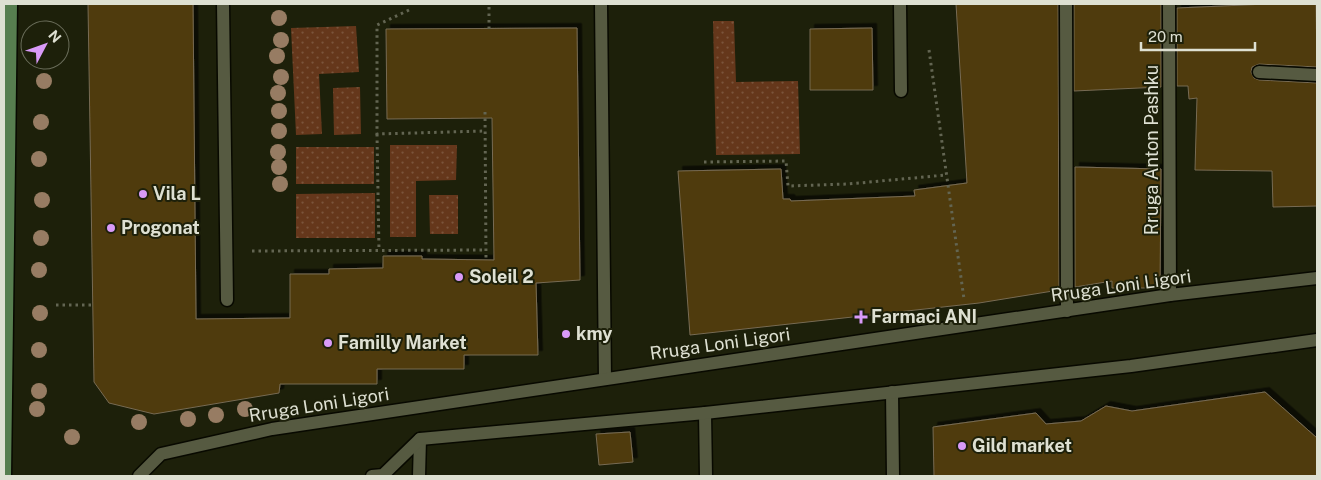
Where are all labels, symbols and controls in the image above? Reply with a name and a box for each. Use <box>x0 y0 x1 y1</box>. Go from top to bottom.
north arrow <box>20 20 70 70</box>
scale bar <box>1141 20 1255 52</box>
text: N <box>45 27 64 46</box>
text: 20 m <box>1148 28 1183 45</box>
street label: Rruga Anton Pashku <box>1141 65 1162 235</box>
place label: Vila L <box>153 183 201 204</box>
marker: Vila L <box>137 188 149 200</box>
place label: Progonat <box>121 217 200 238</box>
marker: Progonat <box>105 222 117 234</box>
street label: Rruga Loni Ligori <box>1049 265 1193 306</box>
place label: Soleil 2 <box>469 266 534 287</box>
marker: Soleil 2 <box>453 271 465 283</box>
place label: Farmaci ANI <box>871 306 977 327</box>
marker: Farmaci ANI <box>855 311 867 323</box>
place label: kmy <box>576 323 612 344</box>
street label: Rruga Loni Ligori <box>648 323 792 364</box>
marker: kmy <box>560 328 572 340</box>
place label: Familly Market <box>338 332 467 353</box>
marker: Familly Market <box>322 337 334 349</box>
street label: Rruga Loni Ligori <box>247 383 391 426</box>
place label: Gild market <box>972 435 1072 456</box>
marker: Gild market <box>956 440 968 452</box>

